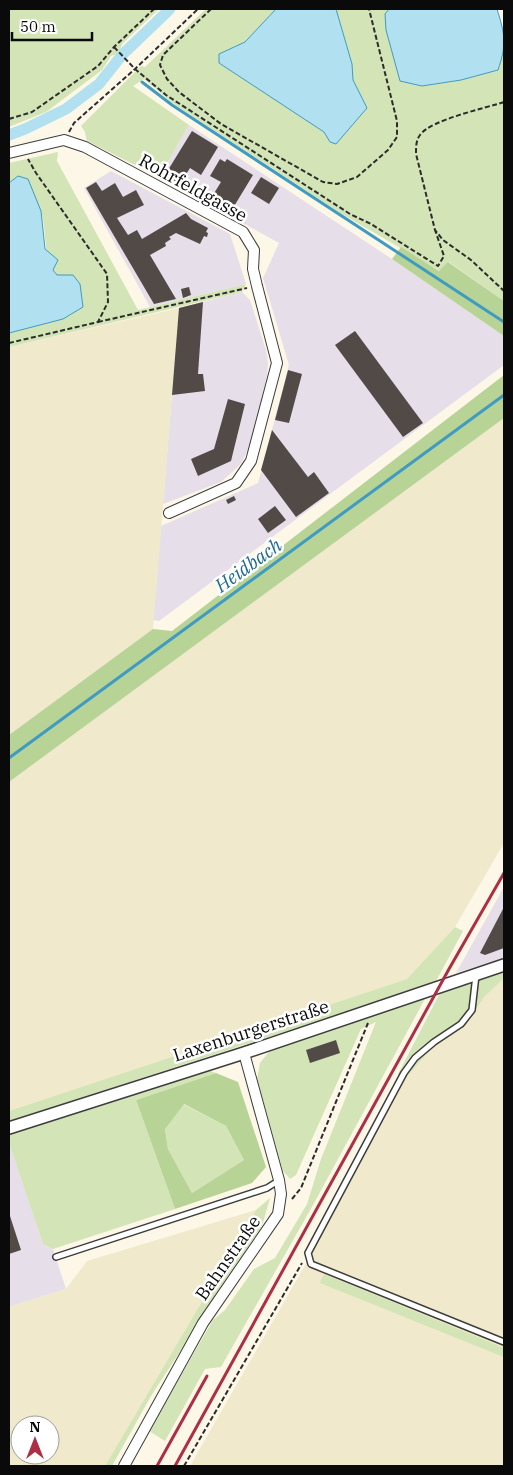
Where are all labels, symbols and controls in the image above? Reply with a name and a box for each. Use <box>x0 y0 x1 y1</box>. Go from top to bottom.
scale bar <box>12 10 92 42</box>
text: 50 m <box>20 17 56 36</box>
street label: Rohrfeldgasse <box>135 148 251 227</box>
water label: Heidbach <box>209 532 287 598</box>
street label: Laxenburgerstraße <box>170 994 332 1067</box>
street label: Bahnstraße <box>190 1211 265 1305</box>
north arrow <box>10 1415 60 1465</box>
text: N <box>29 1418 41 1436</box>

